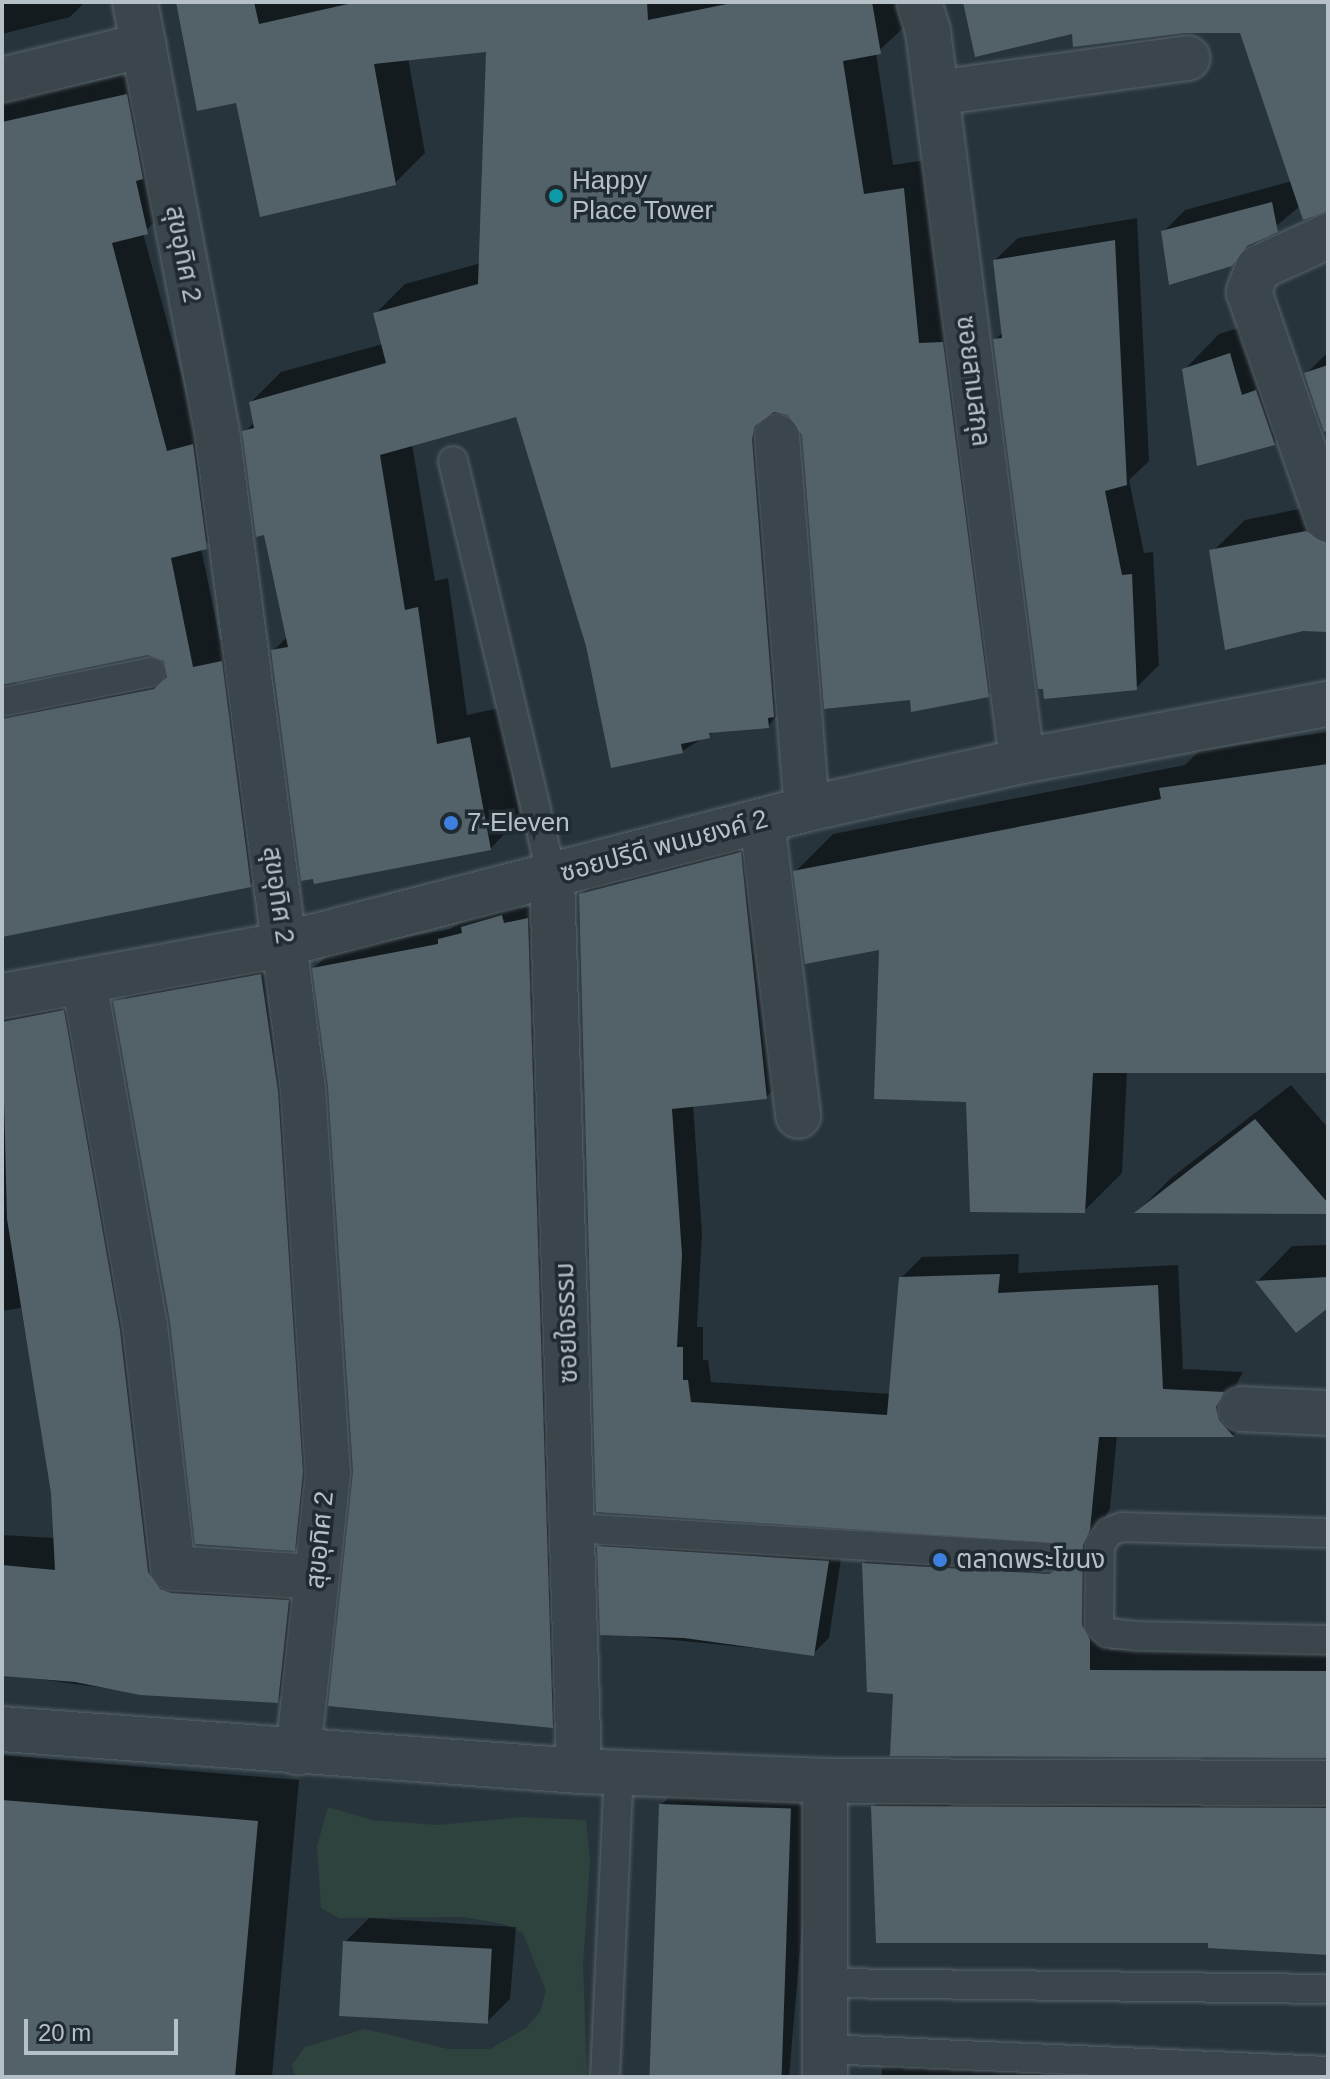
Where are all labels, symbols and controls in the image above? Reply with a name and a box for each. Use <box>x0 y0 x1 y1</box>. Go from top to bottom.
place label: Happy Place Tower <box>572 165 714 226</box>
marker: Happy Place Tower <box>547 187 565 205</box>
street label: สุขอุทิศ 2 <box>158 203 208 305</box>
street label: ซอยสามสกุล <box>950 314 996 448</box>
street label: ซอยปรีดี พนมยงค์ 2 <box>557 803 771 889</box>
place label: 7-Eleven <box>467 807 570 839</box>
marker: 7-Eleven <box>442 814 460 832</box>
street label: สุขอุทิศ 2 <box>256 844 300 946</box>
street label: ซอยใจธรรม <box>549 1262 585 1384</box>
street label: สุขอุทิศ 2 <box>299 1490 341 1590</box>
place label: ตลาดพระโขนง <box>956 1544 1105 1576</box>
marker: ตลาดพระโขนง <box>931 1551 949 1569</box>
scale bar <box>28 2003 182 2053</box>
text: 20 m <box>38 2019 91 2046</box>

